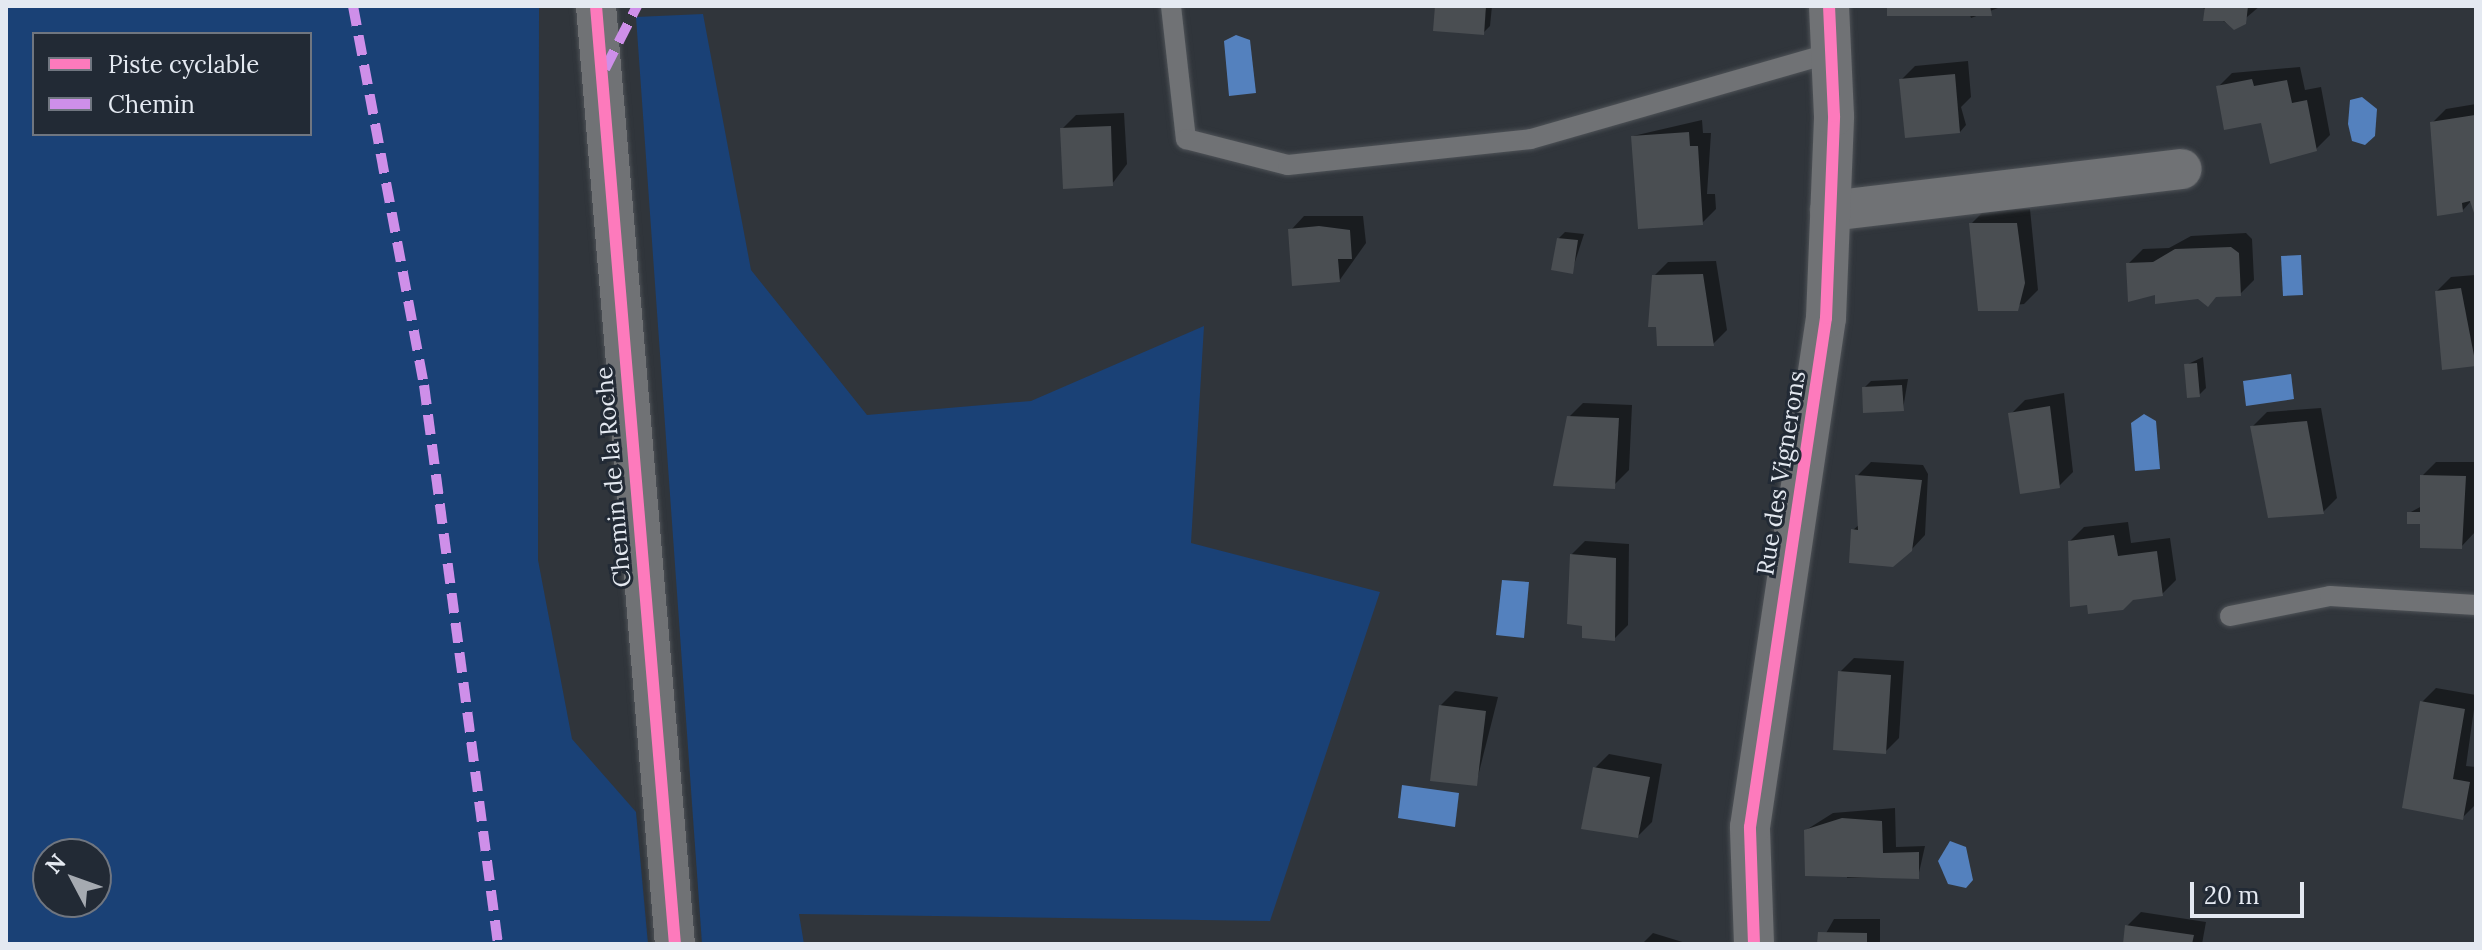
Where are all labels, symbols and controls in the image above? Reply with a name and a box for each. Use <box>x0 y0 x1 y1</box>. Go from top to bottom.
legend <box>32 32 312 136</box>
text: Piste cyclable <box>108 49 259 80</box>
text: Chemin <box>108 89 195 120</box>
street label: Chemin de la Roche <box>589 366 637 588</box>
street label: Rue des Vignerons <box>1751 369 1811 577</box>
north arrow <box>32 838 112 918</box>
text: N <box>39 848 72 879</box>
scale bar <box>2194 866 2308 916</box>
text: 20 m <box>2204 880 2260 911</box>

